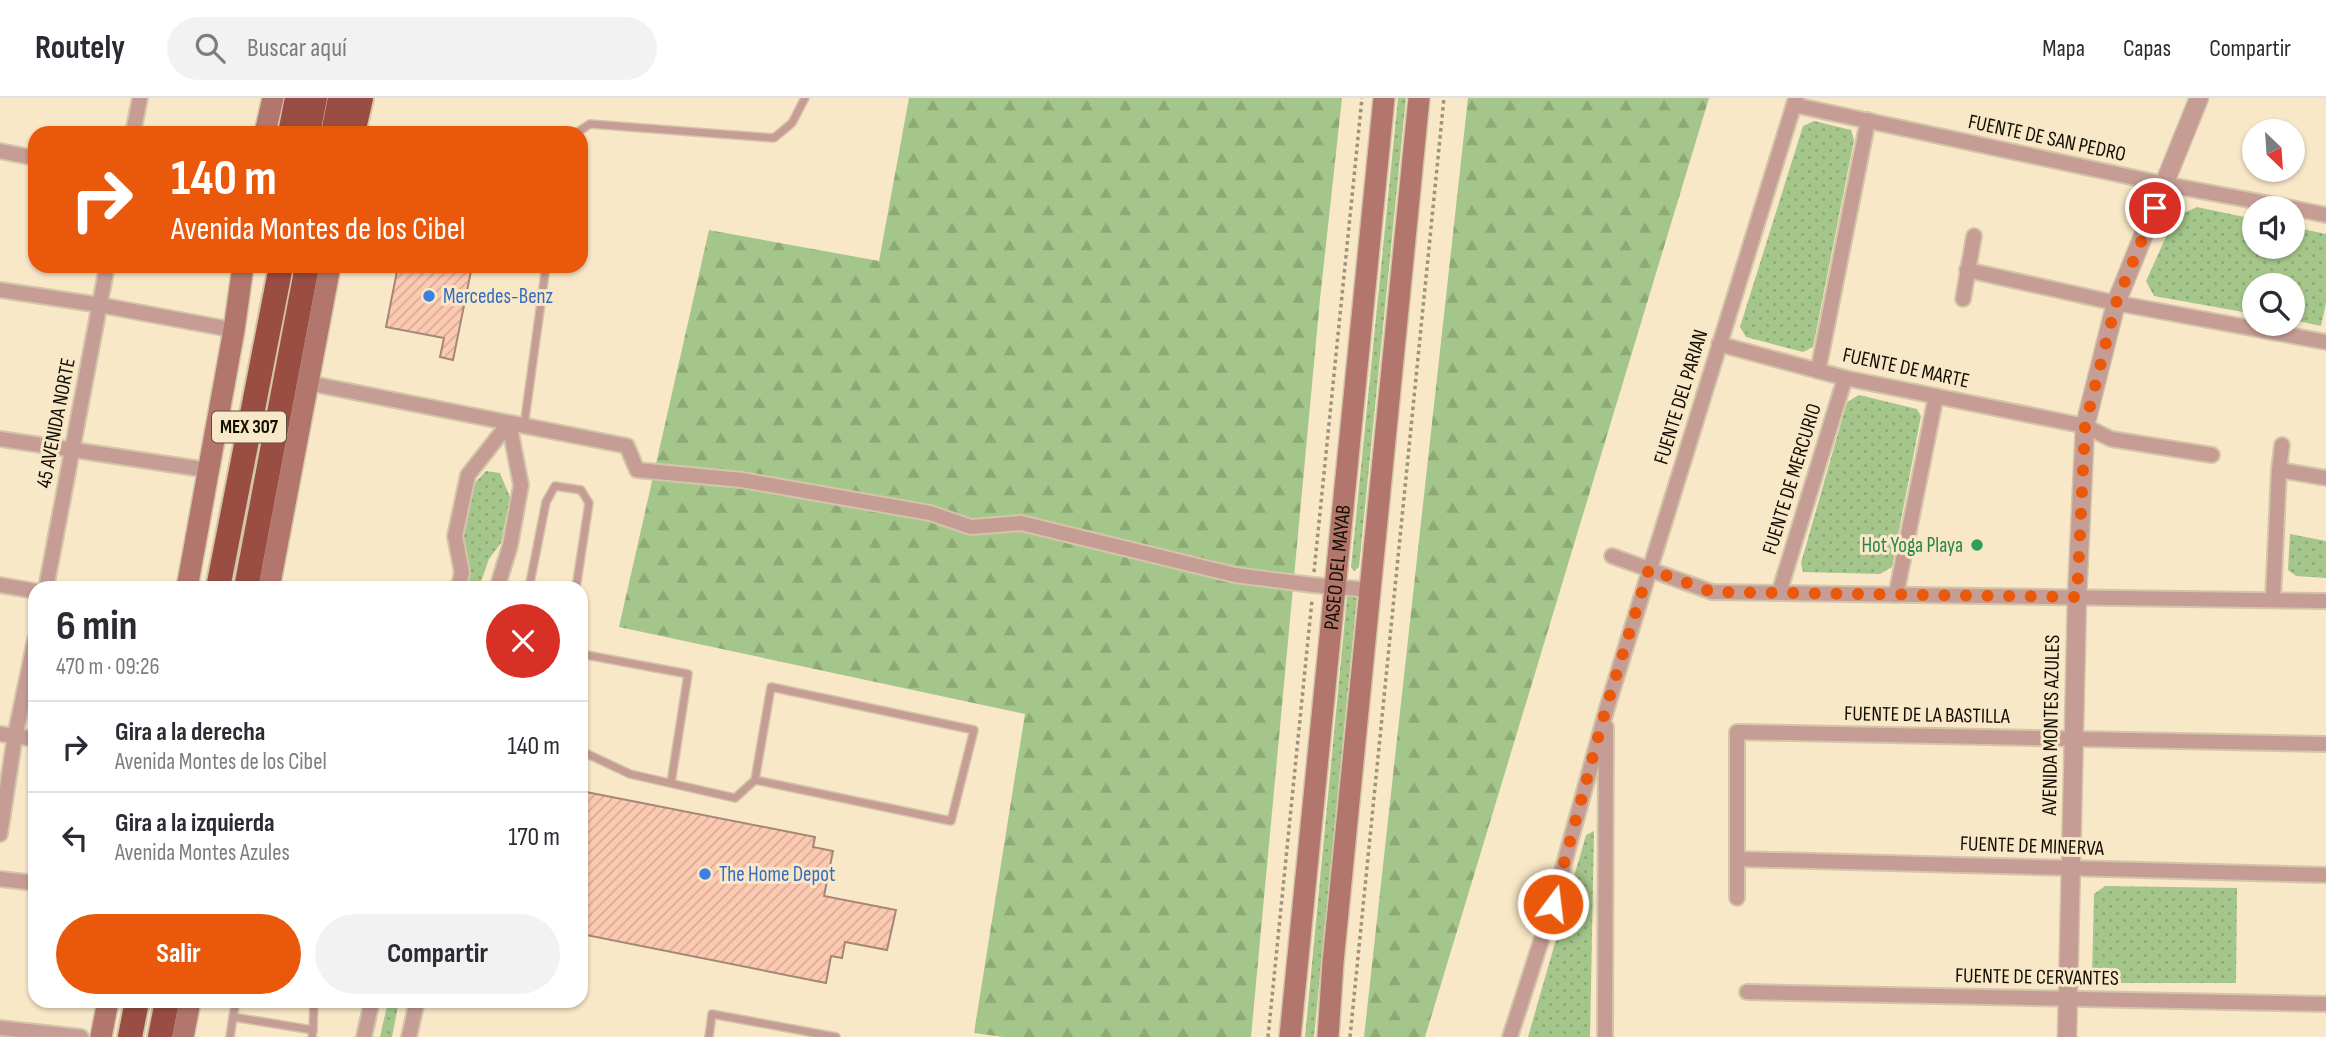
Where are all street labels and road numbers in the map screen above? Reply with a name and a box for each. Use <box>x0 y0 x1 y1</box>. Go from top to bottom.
street label: FUENTE DE SAN PEDRO <box>1966 109 2128 167</box>
street label: FUENTE DEL PARIAN <box>1649 327 1713 467</box>
street label: FUENTE DE MARTE <box>1840 342 1972 394</box>
street label: 45 AVENIDA NORTE <box>31 356 81 490</box>
street label: FUENTE DE MERCURIO <box>1757 401 1827 557</box>
road number: MEX 307 <box>212 412 286 442</box>
street label: PASEO DEL MAYAB <box>1318 504 1356 631</box>
street label: AVENIDA MONTES AZULES <box>2037 634 2065 817</box>
street label: FUENTE DE LA BASTILLA <box>1844 701 2011 729</box>
street label: FUENTE DE MINERVA <box>1960 831 2105 861</box>
street label: FUENTE DE CERVANTES <box>1955 963 2119 991</box>

